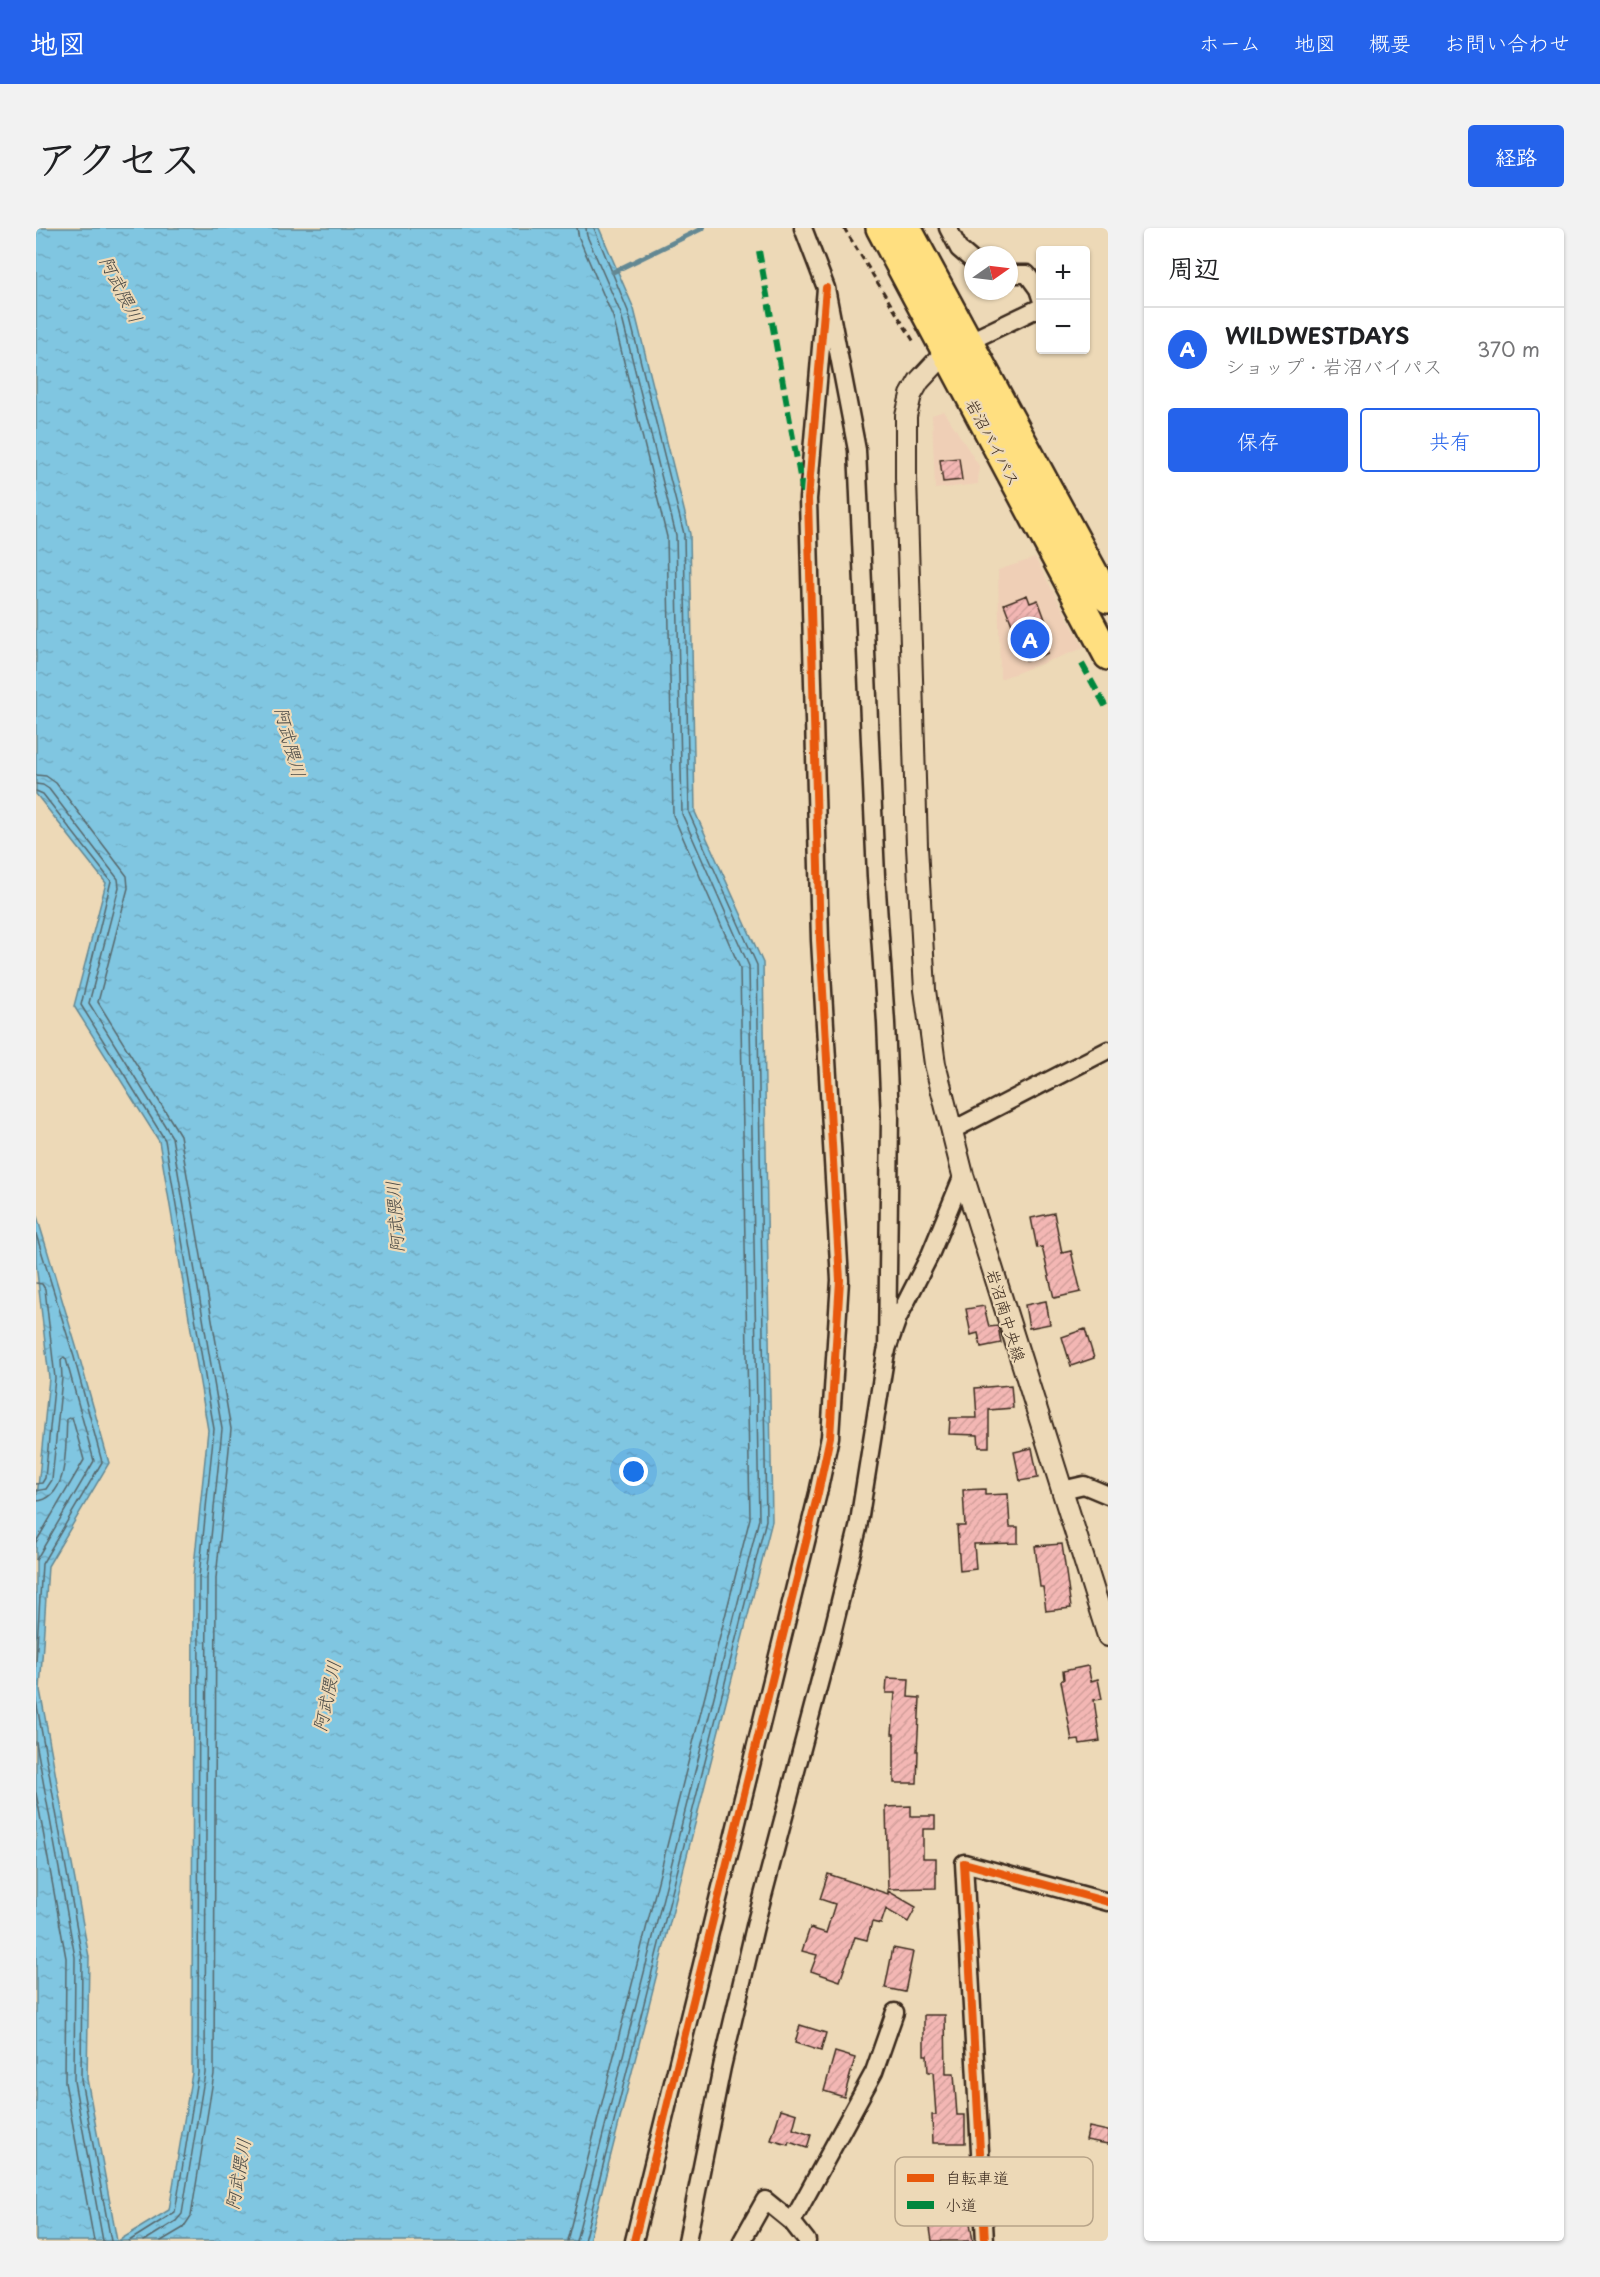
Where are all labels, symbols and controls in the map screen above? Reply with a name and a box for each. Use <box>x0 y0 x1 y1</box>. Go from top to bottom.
text: 地図 <box>30 21 86 64</box>
text: ホーム <box>1199 26 1261 58</box>
text: 地図 <box>1294 26 1336 58</box>
text: 概要 <box>1369 26 1411 58</box>
text: お問い合わせ <box>1444 26 1570 58</box>
text: アクセス <box>36 125 201 188</box>
button: 経路 <box>1468 125 1564 187</box>
north arrow <box>964 246 1018 300</box>
map controls <box>1036 246 1090 354</box>
button: + <box>1036 246 1090 300</box>
text: 周辺 <box>1168 248 1220 287</box>
water label: 阿武隈川 <box>94 251 150 327</box>
button: − <box>1036 300 1090 354</box>
text: WILDWESTDAYS <box>1225 318 1409 351</box>
text: A <box>1180 334 1195 364</box>
text: 370 m <box>1477 334 1540 364</box>
text: ショップ · 岩沼バイパス <box>1225 351 1443 381</box>
street label: 岩沼バイパス <box>961 394 1027 490</box>
button: 保存 <box>1168 408 1348 472</box>
button: 共有 <box>1360 408 1540 472</box>
pin: A <box>1010 616 1050 662</box>
water label: 阿武隈川 <box>269 704 313 780</box>
water label: 阿武隈川 <box>378 1180 410 1254</box>
street label: 岩沼南中央線 <box>981 1266 1033 1364</box>
your location <box>619 1457 648 1486</box>
water label: 阿武隈川 <box>305 1658 347 1734</box>
water label: 阿武隈川 <box>217 2136 257 2212</box>
legend <box>895 2157 1093 2226</box>
text: 自転車道 <box>945 2165 1009 2189</box>
text: 小道 <box>945 2192 977 2216</box>

